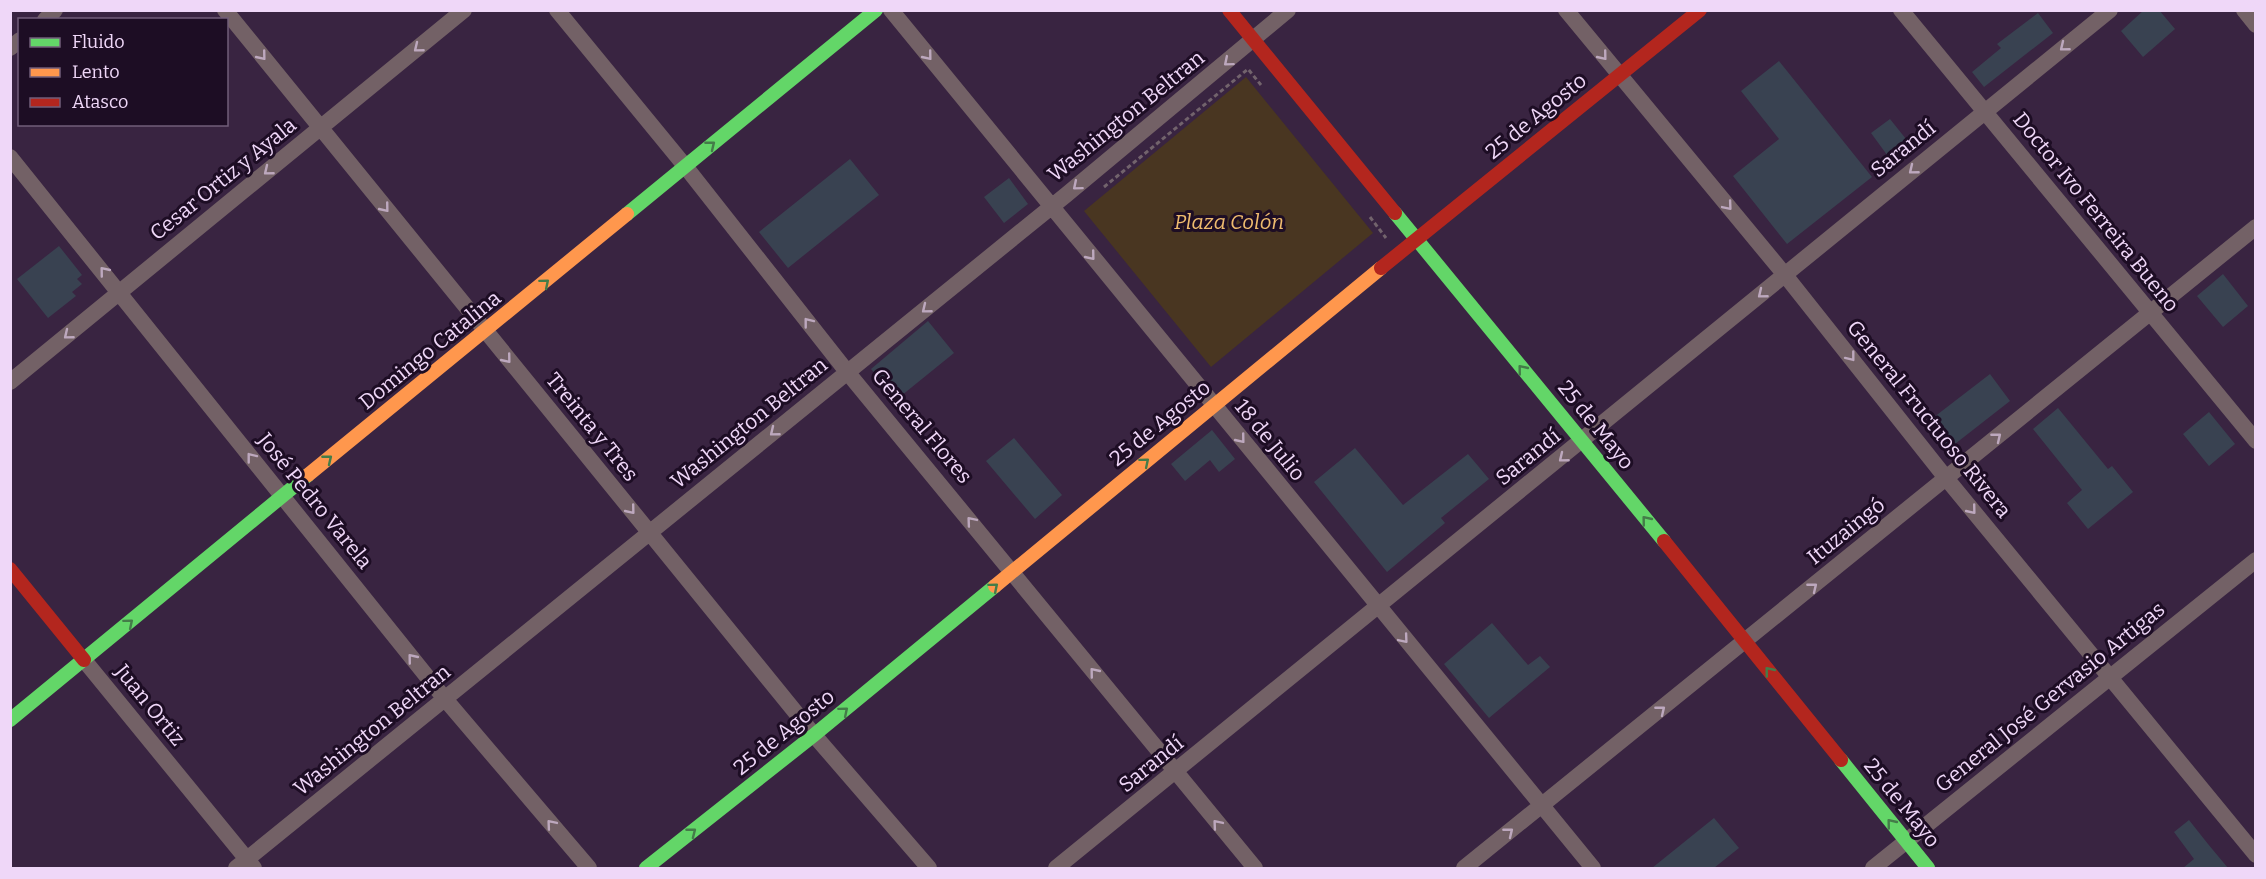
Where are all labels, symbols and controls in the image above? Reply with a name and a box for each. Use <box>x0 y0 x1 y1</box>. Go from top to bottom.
legend <box>18 18 228 126</box>
text: Fluido <box>72 31 125 53</box>
one-way arrow <box>414 40 425 51</box>
one-way arrow <box>2060 40 2071 51</box>
street label: Washington Beltran <box>1042 45 1210 187</box>
one-way arrow <box>255 49 266 60</box>
one-way arrow <box>920 49 931 60</box>
one-way arrow <box>1596 49 1607 60</box>
one-way arrow <box>1224 54 1235 65</box>
text: Lento <box>72 61 120 83</box>
street label: 25 de Agosto <box>1480 67 1592 165</box>
text: Atasco <box>72 91 128 113</box>
street label: Doctor Ivo Ferreira Bueno <box>2007 107 2185 317</box>
street label: Cesar Ortiz y Ayala <box>145 112 302 246</box>
street label: Sarandí <box>1865 115 1941 183</box>
one-way arrow <box>704 141 715 152</box>
one-way arrow <box>1908 163 1919 174</box>
one-way arrow <box>264 164 275 175</box>
one-way arrow <box>1073 179 1084 190</box>
one-way arrow <box>1720 199 1731 210</box>
one-way arrow <box>377 201 388 212</box>
park label: Plaza Colón <box>1174 209 1284 235</box>
one-way arrow <box>1083 249 1094 260</box>
one-way arrow <box>100 267 111 278</box>
one-way arrow <box>538 279 549 290</box>
street label: Domingo Catalina <box>354 285 507 415</box>
one-way arrow <box>1758 286 1769 297</box>
one-way arrow <box>922 302 933 313</box>
street label: General Fructuoso Rivera <box>1841 315 2017 524</box>
one-way arrow <box>804 317 815 328</box>
one-way arrow <box>64 327 75 338</box>
one-way arrow <box>1843 351 1854 362</box>
one-way arrow <box>500 352 511 363</box>
street label: Washington Beltran <box>665 352 833 494</box>
street label: General Flores <box>866 363 978 489</box>
one-way arrow <box>1519 365 1530 376</box>
street label: Treinta y Tres <box>540 367 644 487</box>
street label: 25 de Agosto <box>1104 374 1216 472</box>
street label: 25 de Mayo <box>1552 375 1640 475</box>
street label: 18 de Julio <box>1229 394 1311 486</box>
street label: Sarandí <box>1490 423 1566 491</box>
one-way arrow <box>770 424 781 435</box>
street label: José Pedro Varela <box>252 427 378 575</box>
one-way arrow <box>1234 432 1245 443</box>
one-way arrow <box>1990 433 2001 444</box>
one-way arrow <box>1558 450 1569 461</box>
one-way arrow <box>247 453 258 464</box>
one-way arrow <box>321 455 332 466</box>
one-way arrow <box>1138 459 1149 470</box>
street label: Ituzaingó <box>1802 492 1890 570</box>
one-way arrow <box>624 503 635 514</box>
one-way arrow <box>1965 503 1976 514</box>
one-way arrow <box>1642 515 1653 526</box>
one-way arrow <box>968 517 979 528</box>
one-way arrow <box>987 583 998 594</box>
one-way arrow <box>1806 583 1817 594</box>
street label: General José Gervasio Artigas <box>1930 596 2170 798</box>
one-way arrow <box>122 619 133 630</box>
one-way arrow <box>1396 633 1407 644</box>
one-way arrow <box>409 654 420 665</box>
street label: Juan Ortiz <box>109 658 191 751</box>
street label: Washington Beltran <box>288 659 456 801</box>
one-way arrow <box>1766 666 1777 677</box>
one-way arrow <box>1091 668 1102 679</box>
street label: 25 de Agosto <box>728 683 840 781</box>
one-way arrow <box>1655 706 1666 717</box>
one-way arrow <box>837 707 848 718</box>
street label: Sarandí <box>1113 730 1189 798</box>
street label: 25 de Mayo <box>1858 753 1946 853</box>
one-way arrow <box>1888 819 1899 830</box>
one-way arrow <box>547 820 558 831</box>
one-way arrow <box>1214 820 1225 831</box>
one-way arrow <box>1503 828 1514 839</box>
one-way arrow <box>685 829 696 840</box>

